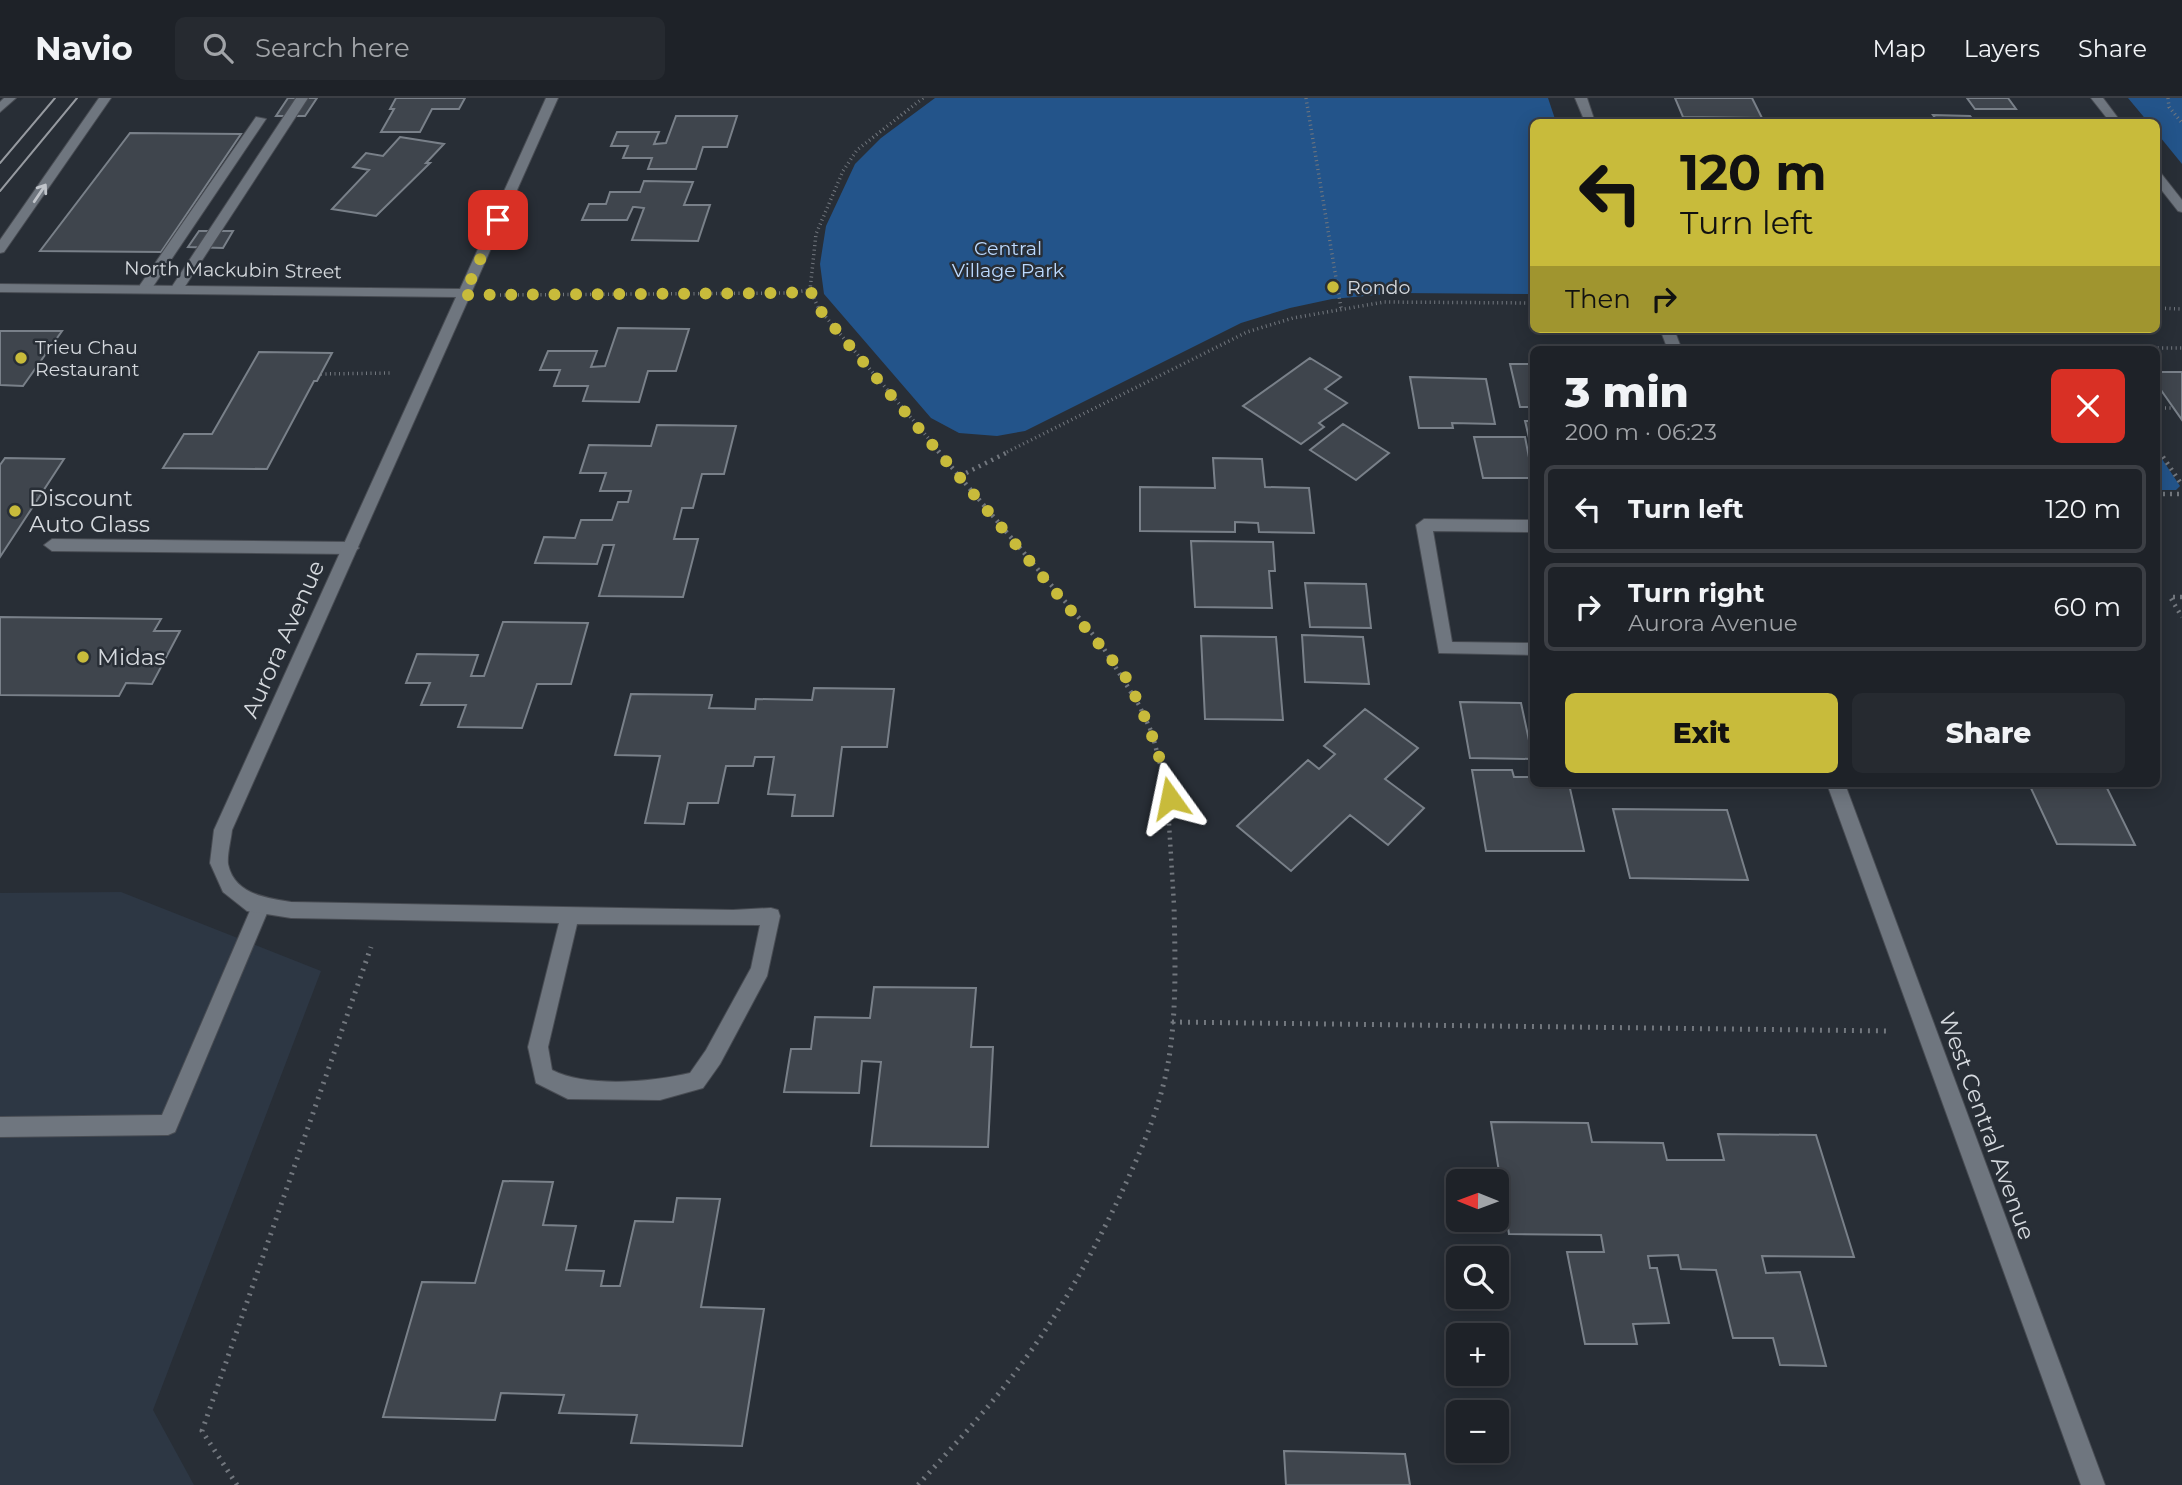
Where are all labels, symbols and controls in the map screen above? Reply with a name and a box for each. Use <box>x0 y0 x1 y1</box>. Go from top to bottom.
search box <box>175 17 665 80</box>
text: Navio <box>35 28 133 68</box>
icon: search <box>199 29 237 67</box>
text: Search here <box>255 32 410 64</box>
text: Map <box>1872 34 1926 63</box>
text: Layers <box>1964 34 2040 63</box>
text: Share <box>2078 34 2147 63</box>
text: 120 m <box>1680 143 1827 202</box>
icon: left <box>1565 147 1656 238</box>
one-way arrow <box>33 184 47 203</box>
pin <box>468 190 528 250</box>
icon: arrive <box>479 201 517 239</box>
text: Turn left <box>1680 203 1814 242</box>
park label: Central Village Park <box>952 237 1065 282</box>
street label: North Mackubin Street <box>124 257 342 283</box>
place label: Rondo <box>1347 276 1410 299</box>
marker: Rondo <box>1325 279 1341 295</box>
icon: right <box>1645 280 1683 318</box>
text: Then <box>1565 283 1631 315</box>
place label: Trieu Chau Restaurant <box>35 336 140 381</box>
marker: Trieu Chau Restaurant <box>13 350 29 366</box>
text: 3 min <box>1565 366 1689 418</box>
button: close <box>2051 369 2125 443</box>
text: 200 m · 06:23 <box>1565 418 1717 446</box>
place label: Discount Auto Glass <box>29 484 150 538</box>
icon: left <box>1569 490 1607 528</box>
text: Turn left <box>1628 493 1744 525</box>
text: 120 m <box>2045 493 2121 525</box>
marker: Discount Auto Glass <box>7 503 23 519</box>
street label: Aurora Avenue <box>236 556 330 722</box>
text: Turn right <box>1628 577 1764 609</box>
icon: right <box>1569 588 1607 626</box>
text: 60 m <box>2054 591 2121 623</box>
text: Aurora Avenue <box>1628 609 1798 637</box>
place label: Midas <box>97 643 166 671</box>
marker: Midas <box>75 649 91 665</box>
button: Exit <box>1565 693 1838 773</box>
button: Share <box>1852 693 2125 773</box>
position arrow <box>1133 761 1207 835</box>
street label: West Central Avenue <box>1933 1008 2041 1244</box>
north arrow <box>1446 1169 1508 1232</box>
map controls <box>1446 1169 1509 1463</box>
button: search <box>1446 1246 1509 1309</box>
button: + <box>1446 1323 1509 1386</box>
button: − <box>1446 1400 1509 1463</box>

